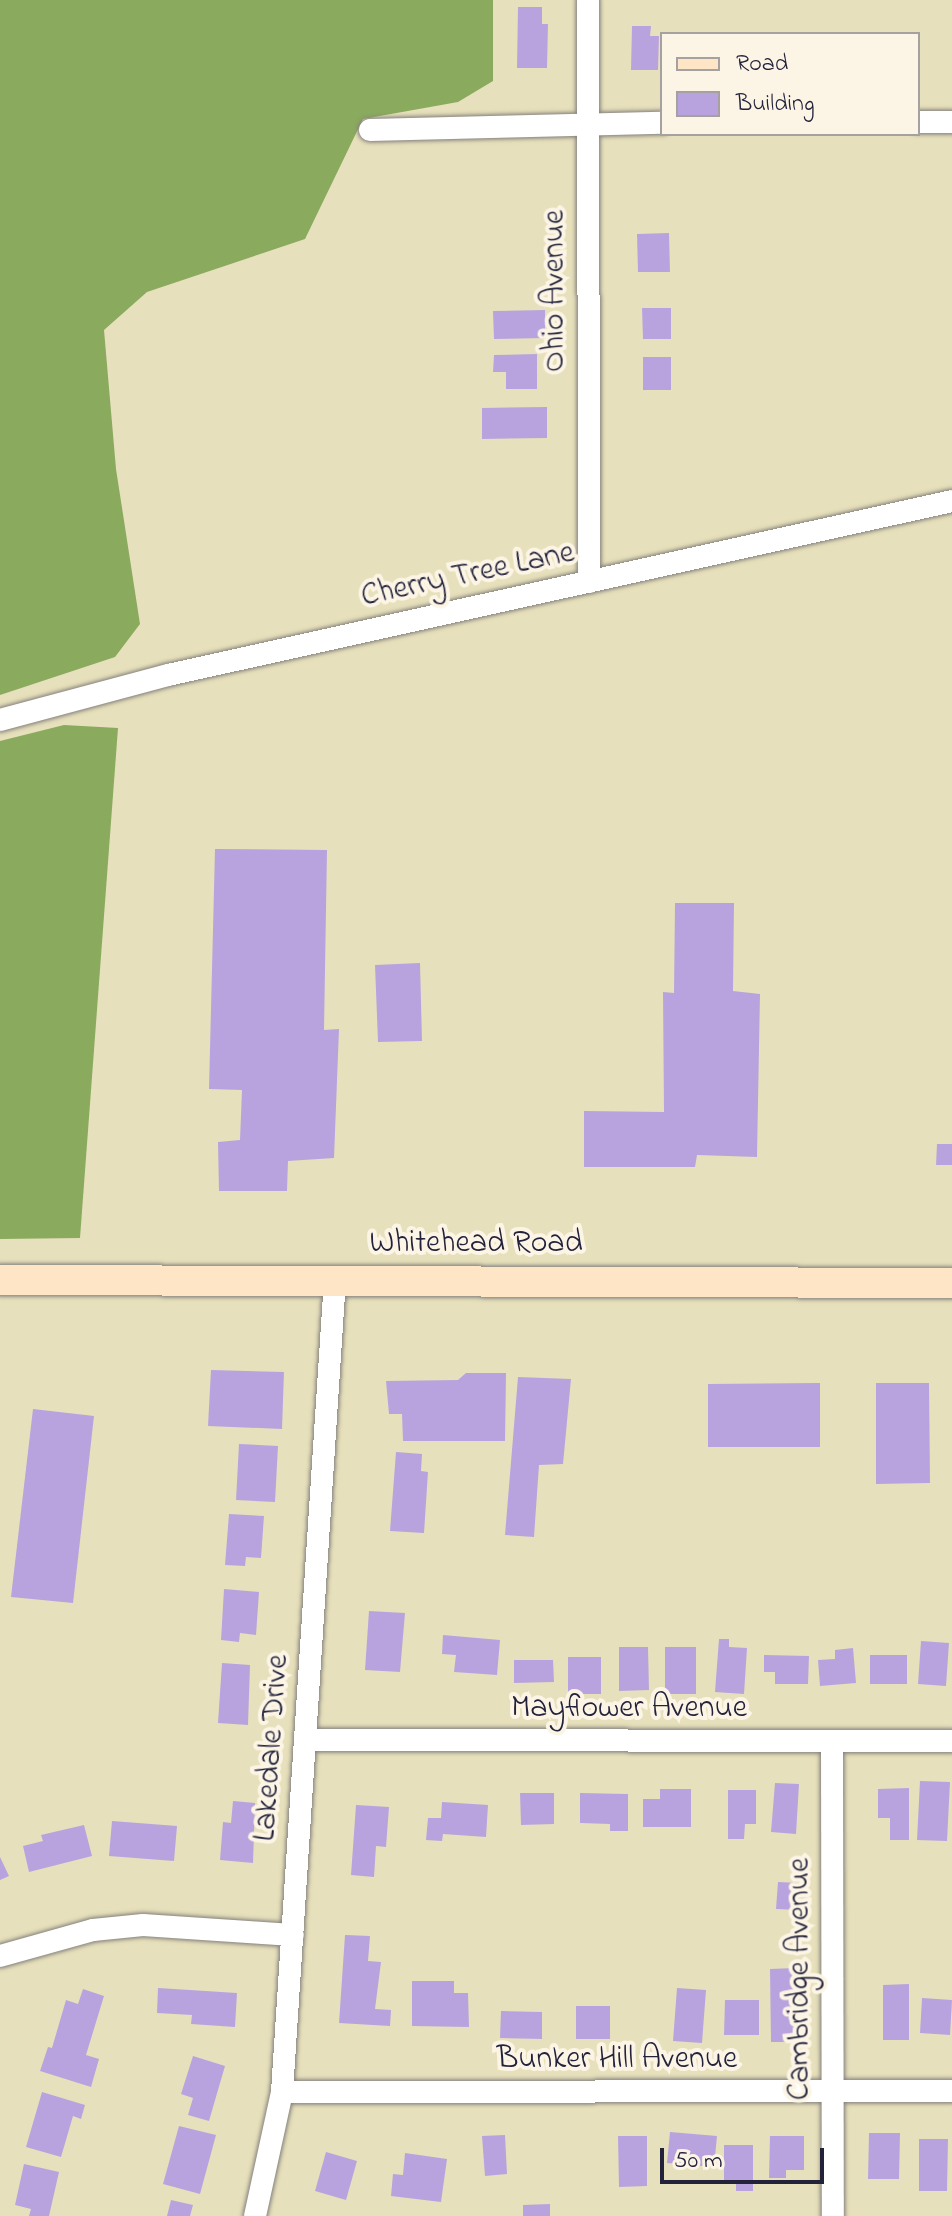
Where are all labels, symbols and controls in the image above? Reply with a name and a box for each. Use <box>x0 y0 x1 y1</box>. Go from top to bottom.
legend <box>660 32 920 136</box>
text: Road <box>736 47 788 82</box>
text: Building <box>736 87 815 122</box>
street label: Ohio Avenue <box>537 210 575 372</box>
street label: Cherry Tree Lane <box>358 535 578 617</box>
street label: Whitehead Road <box>369 1225 583 1263</box>
street label: Lakedale Drive <box>247 1653 299 1843</box>
street label: Mayflower Avenue <box>511 1690 747 1728</box>
street label: Cambridge Avenue <box>782 1858 820 2100</box>
street label: Bunker Hill Avenue <box>497 2041 737 2079</box>
scale bar <box>664 2132 828 2182</box>
text: 50 m <box>674 2144 723 2179</box>

